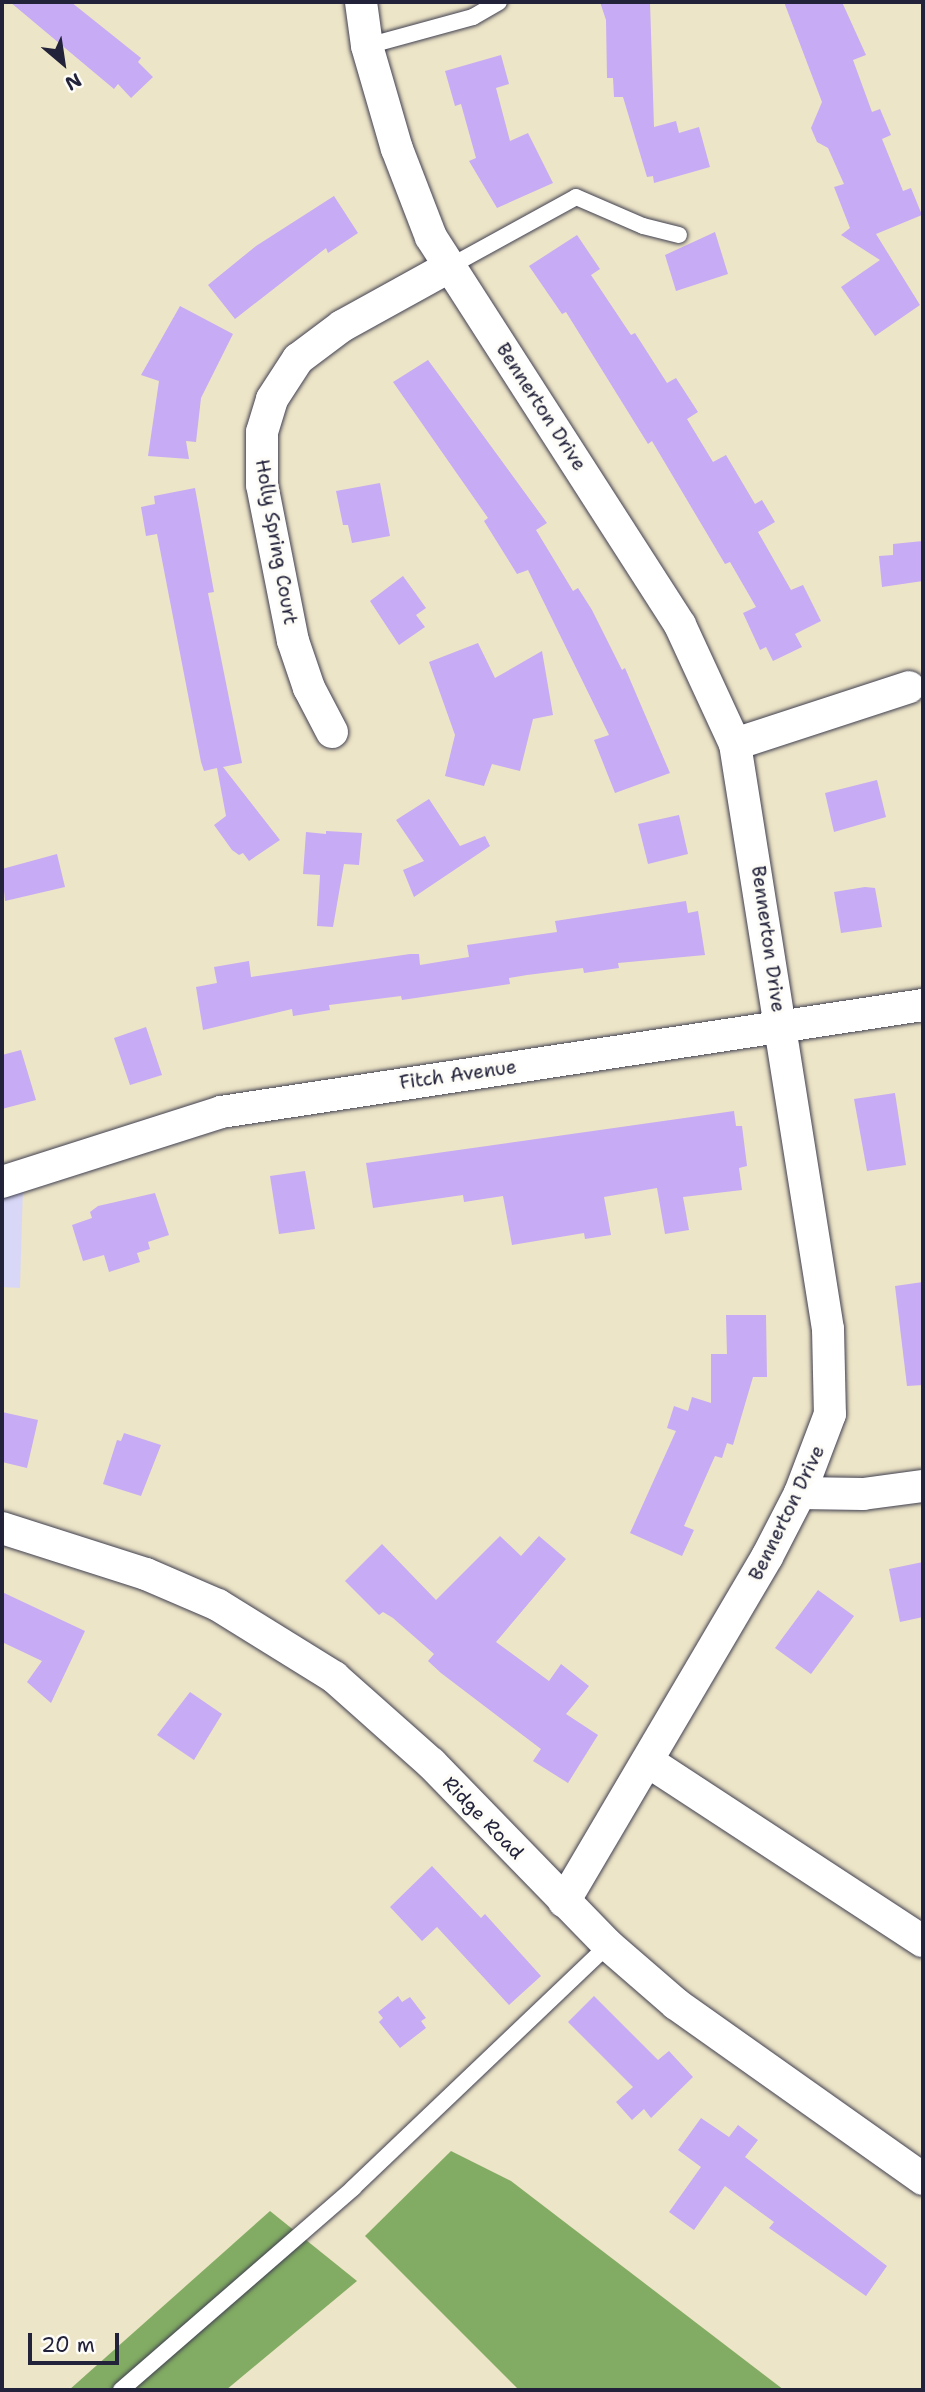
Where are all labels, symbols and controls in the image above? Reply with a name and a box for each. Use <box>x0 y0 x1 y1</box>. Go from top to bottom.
north arrow <box>28 28 98 98</box>
text: N <box>61 67 86 96</box>
street label: Bennerton Drive <box>491 339 591 475</box>
street label: Holly Spring Court <box>250 458 302 626</box>
street label: Bennerton Drive <box>746 864 790 1014</box>
street label: Fitch Avenue <box>398 1056 518 1094</box>
street label: Bennerton Drive <box>744 1442 830 1584</box>
street label: Ridge Road <box>438 1772 528 1864</box>
scale bar <box>32 2318 122 2362</box>
text: 20 m <box>41 2331 95 2359</box>

